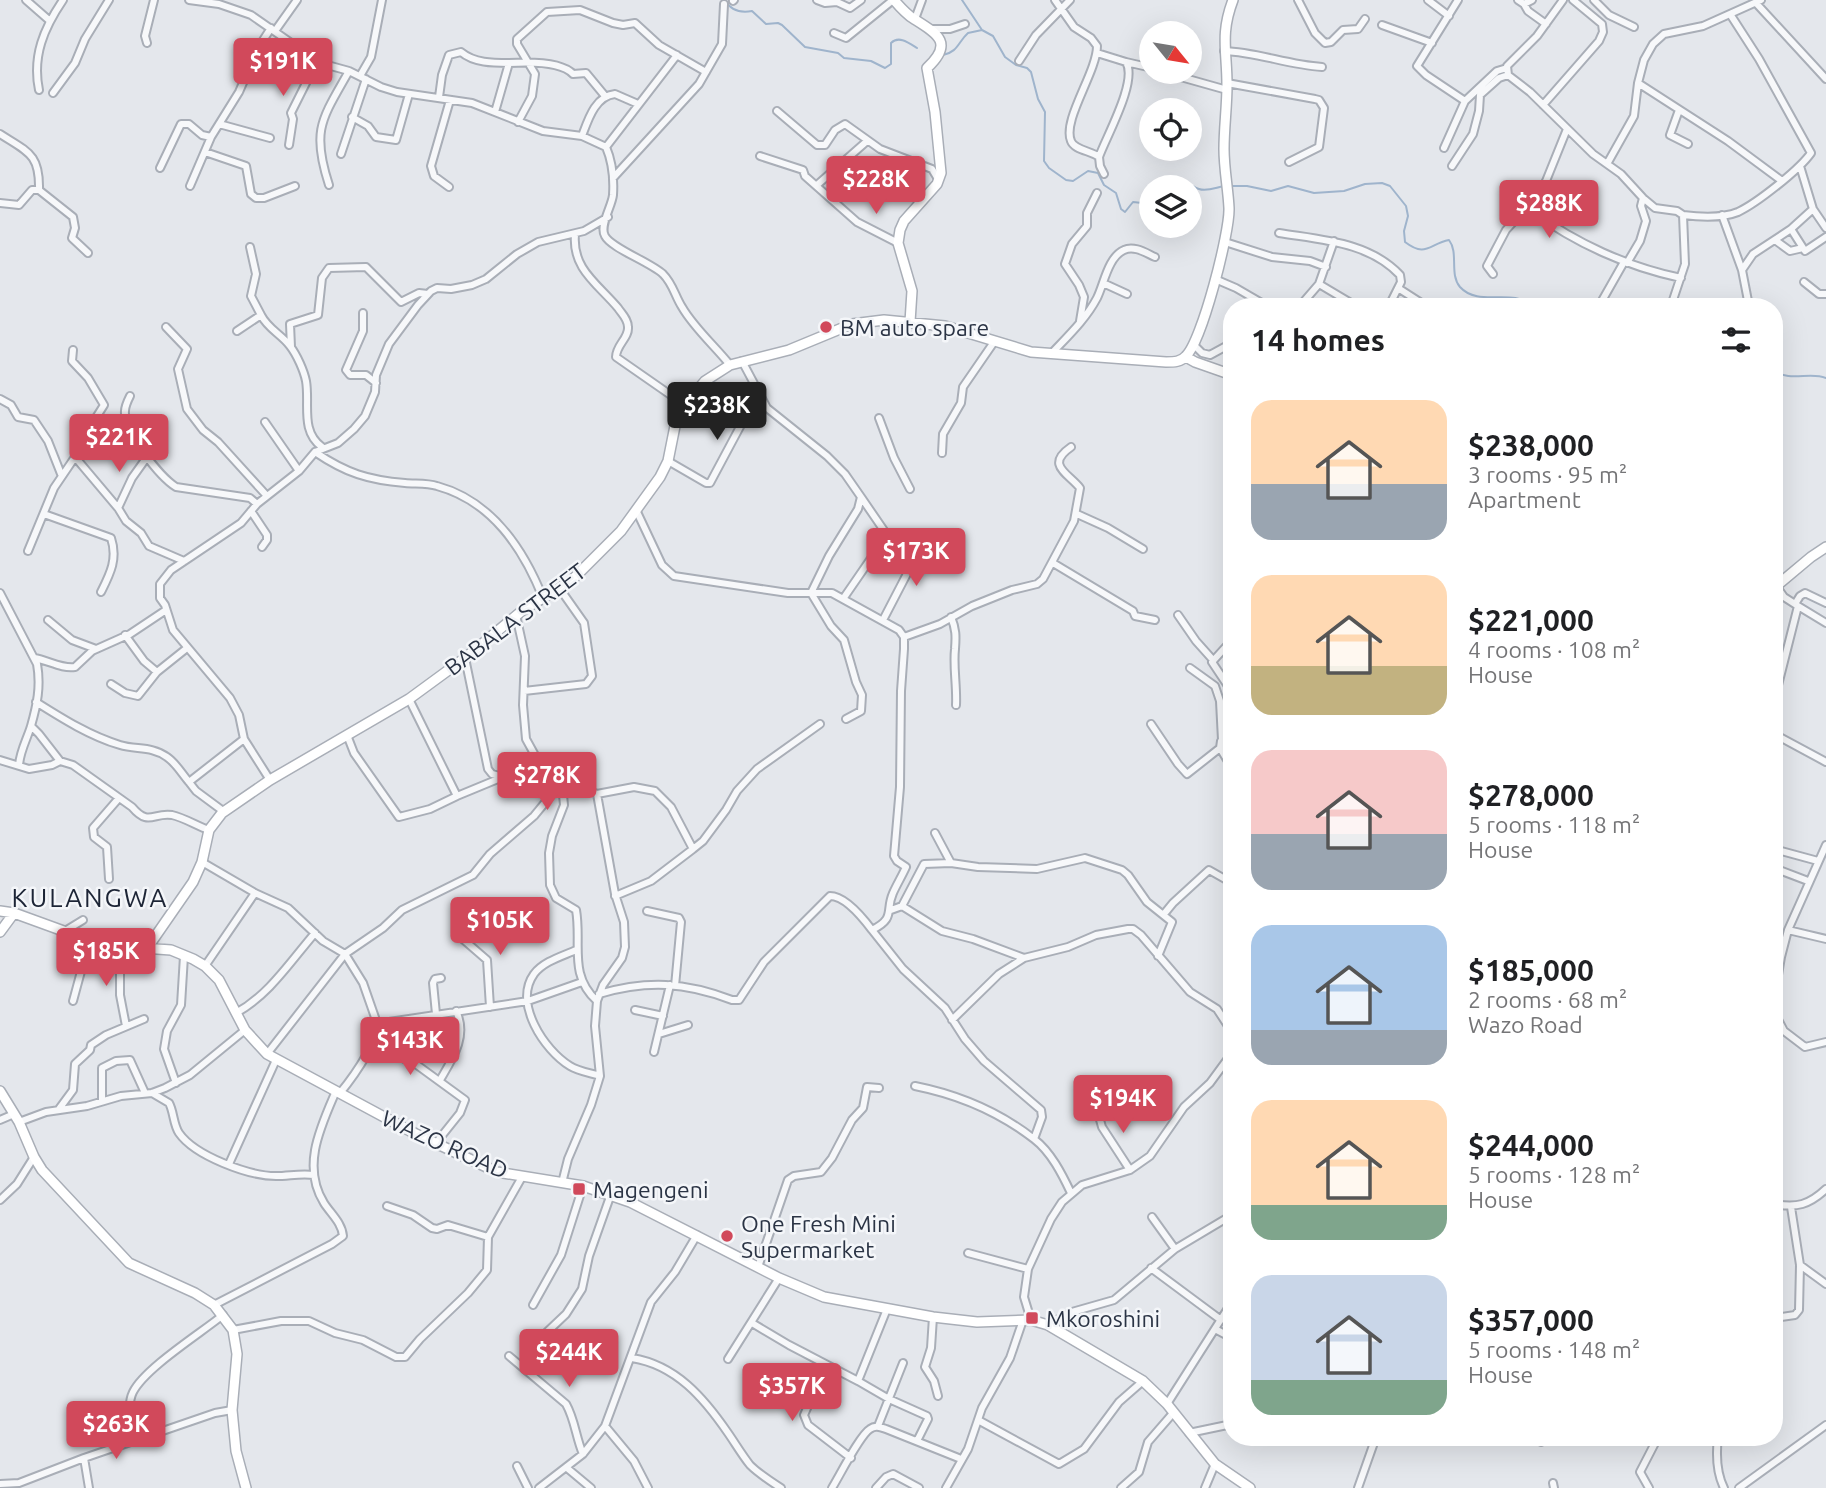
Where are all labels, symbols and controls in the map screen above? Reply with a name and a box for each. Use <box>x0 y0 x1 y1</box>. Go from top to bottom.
north arrow <box>1139 21 1202 84</box>
map controls <box>1139 21 1202 238</box>
pin: $191K <box>234 38 332 98</box>
text: $191K <box>249 48 317 73</box>
button: locate <box>1139 98 1202 161</box>
pin: $228K <box>827 156 925 216</box>
text: $228K <box>842 166 910 191</box>
button: layers <box>1139 175 1202 238</box>
pin: $288K <box>1500 180 1598 240</box>
text: $288K <box>1515 190 1583 215</box>
place label: BM auto spare <box>840 315 989 340</box>
marker: BM auto spare <box>818 319 834 335</box>
icon: filters <box>1717 321 1755 359</box>
text: 14 homes <box>1251 323 1385 357</box>
pin: $238K <box>668 382 766 442</box>
text: $238K <box>683 392 751 417</box>
pin: $221K <box>70 414 168 474</box>
text: $221K <box>85 424 153 449</box>
icon: home <box>1307 428 1391 512</box>
text: $238,000 <box>1468 428 1594 462</box>
text: 3 rooms · 95 m² <box>1468 462 1627 487</box>
text: Apartment <box>1468 487 1581 512</box>
pin: $173K <box>867 528 965 588</box>
text: $173K <box>882 538 950 563</box>
street label: BABALA STREET <box>440 558 590 680</box>
icon: home <box>1307 603 1391 687</box>
text: $221,000 <box>1468 603 1594 637</box>
text: 4 rooms · 108 m² <box>1468 637 1640 662</box>
text: House <box>1468 662 1533 687</box>
pin: $278K <box>498 752 596 812</box>
text: $278K <box>513 762 581 787</box>
icon: home <box>1307 778 1391 862</box>
text: $278,000 <box>1468 778 1594 812</box>
text: 5 rooms · 118 m² <box>1468 812 1640 837</box>
text: House <box>1468 837 1533 862</box>
district label: KULANGWA <box>12 883 168 912</box>
pin: $105K <box>451 898 549 957</box>
text: $105K <box>466 907 534 932</box>
pin: $185K <box>57 928 155 988</box>
text: $185K <box>72 938 140 963</box>
icon: home <box>1307 953 1391 1037</box>
text: $185,000 <box>1468 953 1594 987</box>
text: 2 rooms · 68 m² <box>1468 987 1627 1012</box>
text: Wazo Road <box>1468 1012 1583 1037</box>
pin: $143K <box>361 1018 459 1077</box>
text: $143K <box>376 1027 444 1052</box>
pin: $194K <box>1074 1076 1172 1135</box>
text: $194K <box>1089 1085 1157 1110</box>
street label: WAZO ROAD <box>378 1105 512 1183</box>
icon: home <box>1307 1128 1391 1212</box>
text: $244,000 <box>1468 1128 1594 1162</box>
text: 5 rooms · 128 m² <box>1468 1162 1640 1187</box>
place label: Magengeni <box>593 1177 709 1202</box>
marker: Magengeni <box>571 1181 587 1197</box>
text: House <box>1468 1187 1533 1212</box>
place label: One Fresh Mini Supermarket <box>741 1211 896 1262</box>
marker: One Fresh Mini Supermarket <box>719 1228 735 1244</box>
icon: home <box>1307 1303 1391 1387</box>
text: $357,000 <box>1468 1303 1594 1337</box>
place label: Mkoroshini <box>1046 1306 1160 1331</box>
marker: Mkoroshini <box>1024 1310 1040 1326</box>
pin: $244K <box>520 1330 618 1389</box>
text: 5 rooms · 148 m² <box>1468 1337 1640 1362</box>
text: $244K <box>535 1339 603 1364</box>
text: House <box>1468 1362 1533 1387</box>
pin: $357K <box>743 1364 841 1423</box>
text: $357K <box>758 1373 826 1398</box>
pin: $263K <box>67 1402 165 1461</box>
text: $263K <box>82 1411 150 1436</box>

